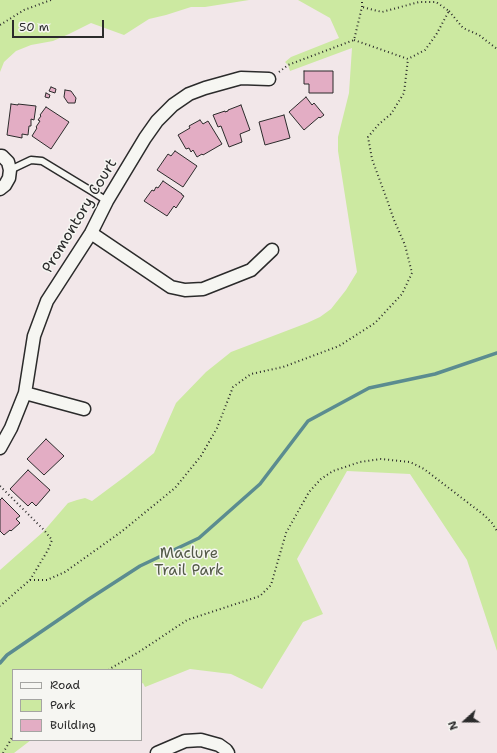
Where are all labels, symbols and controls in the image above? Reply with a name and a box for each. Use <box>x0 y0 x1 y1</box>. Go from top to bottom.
scale bar <box>14 12 106 38</box>
text: 50 m <box>19 19 49 35</box>
street label: Promontory Court <box>39 156 121 276</box>
park label: Maclure Trail Park <box>154 545 224 580</box>
legend <box>12 669 142 741</box>
text: Road <box>50 677 80 693</box>
text: Park <box>50 697 76 713</box>
north arrow <box>445 701 485 741</box>
text: Building <box>50 717 96 733</box>
text: N <box>445 719 462 732</box>

